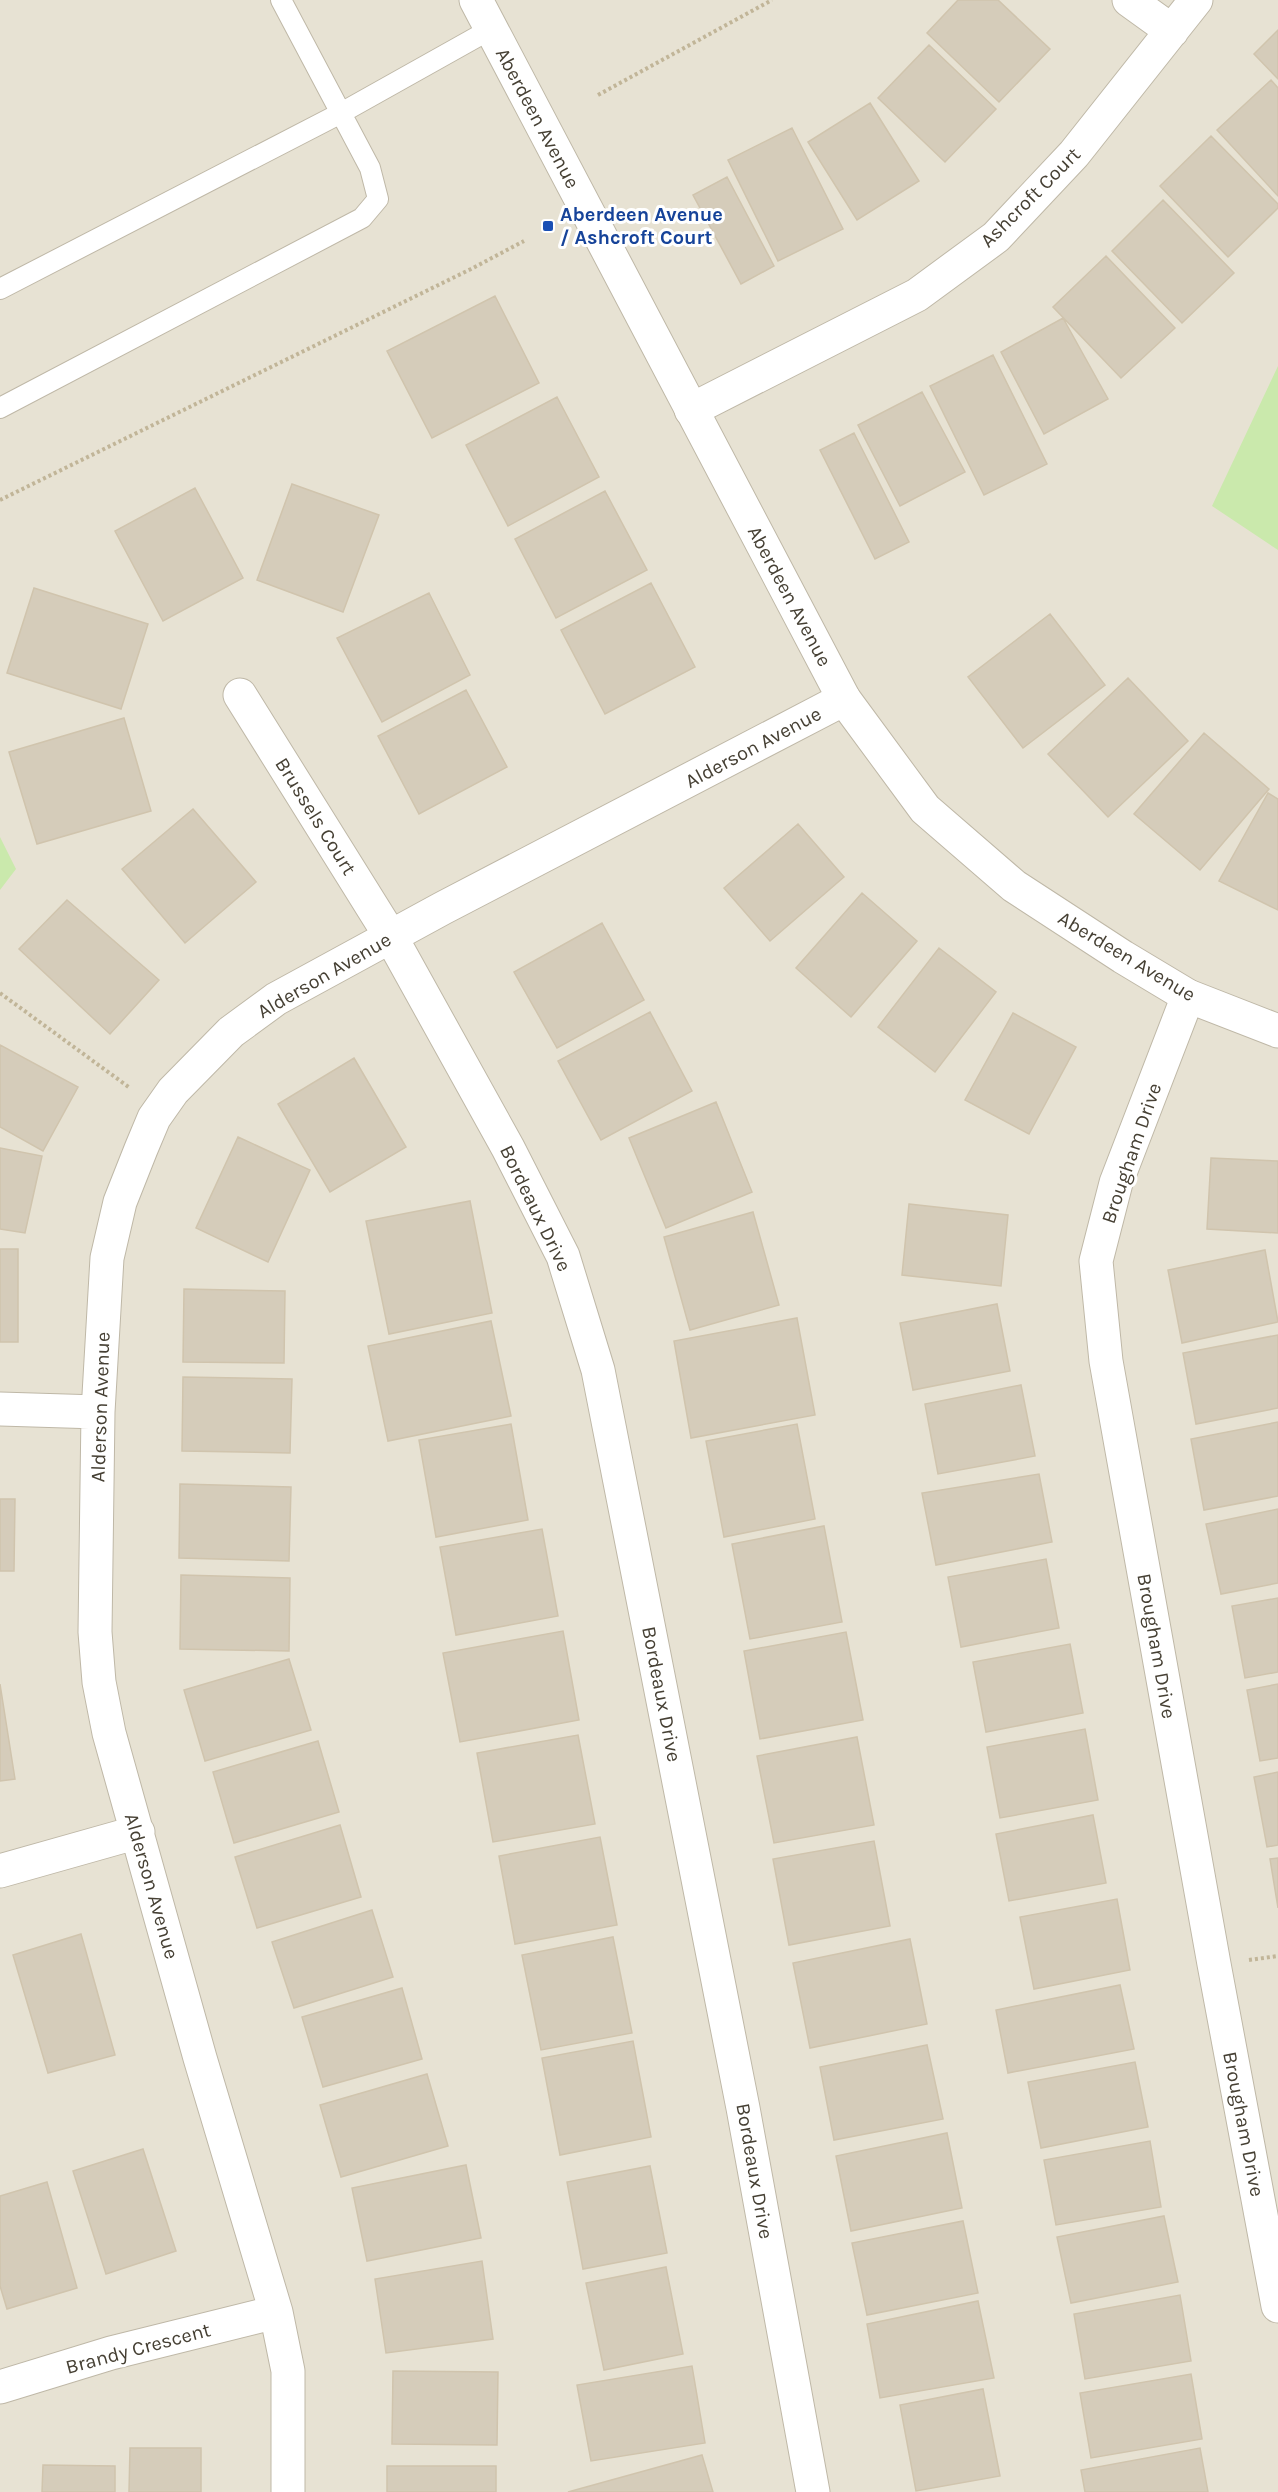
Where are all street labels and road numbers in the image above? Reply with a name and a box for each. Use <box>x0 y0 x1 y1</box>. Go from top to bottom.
street label: Aberdeen Avenue <box>491 44 584 192</box>
street label: Ashcroft Court <box>976 142 1085 252</box>
street label: Aberdeen Avenue <box>743 522 836 670</box>
street label: Alderson Avenue <box>681 702 825 793</box>
street label: Brussels Court <box>270 753 361 880</box>
street label: Aberdeen Avenue <box>1054 906 1199 1006</box>
street label: Alderson Avenue <box>253 928 395 1023</box>
street label: Brougham Drive <box>1097 1080 1166 1227</box>
street label: Bordeaux Drive <box>495 1141 576 1275</box>
street label: Alderson Avenue <box>86 1331 115 1483</box>
street label: Brougham Drive <box>1132 1572 1181 1721</box>
street label: Bordeaux Drive <box>637 1624 686 1764</box>
street label: Alderson Avenue <box>120 1811 183 1962</box>
street label: Brougham Drive <box>1218 2050 1269 2199</box>
street label: Bordeaux Drive <box>731 2101 778 2241</box>
street label: Brandy Crescent <box>63 2318 214 2379</box>

